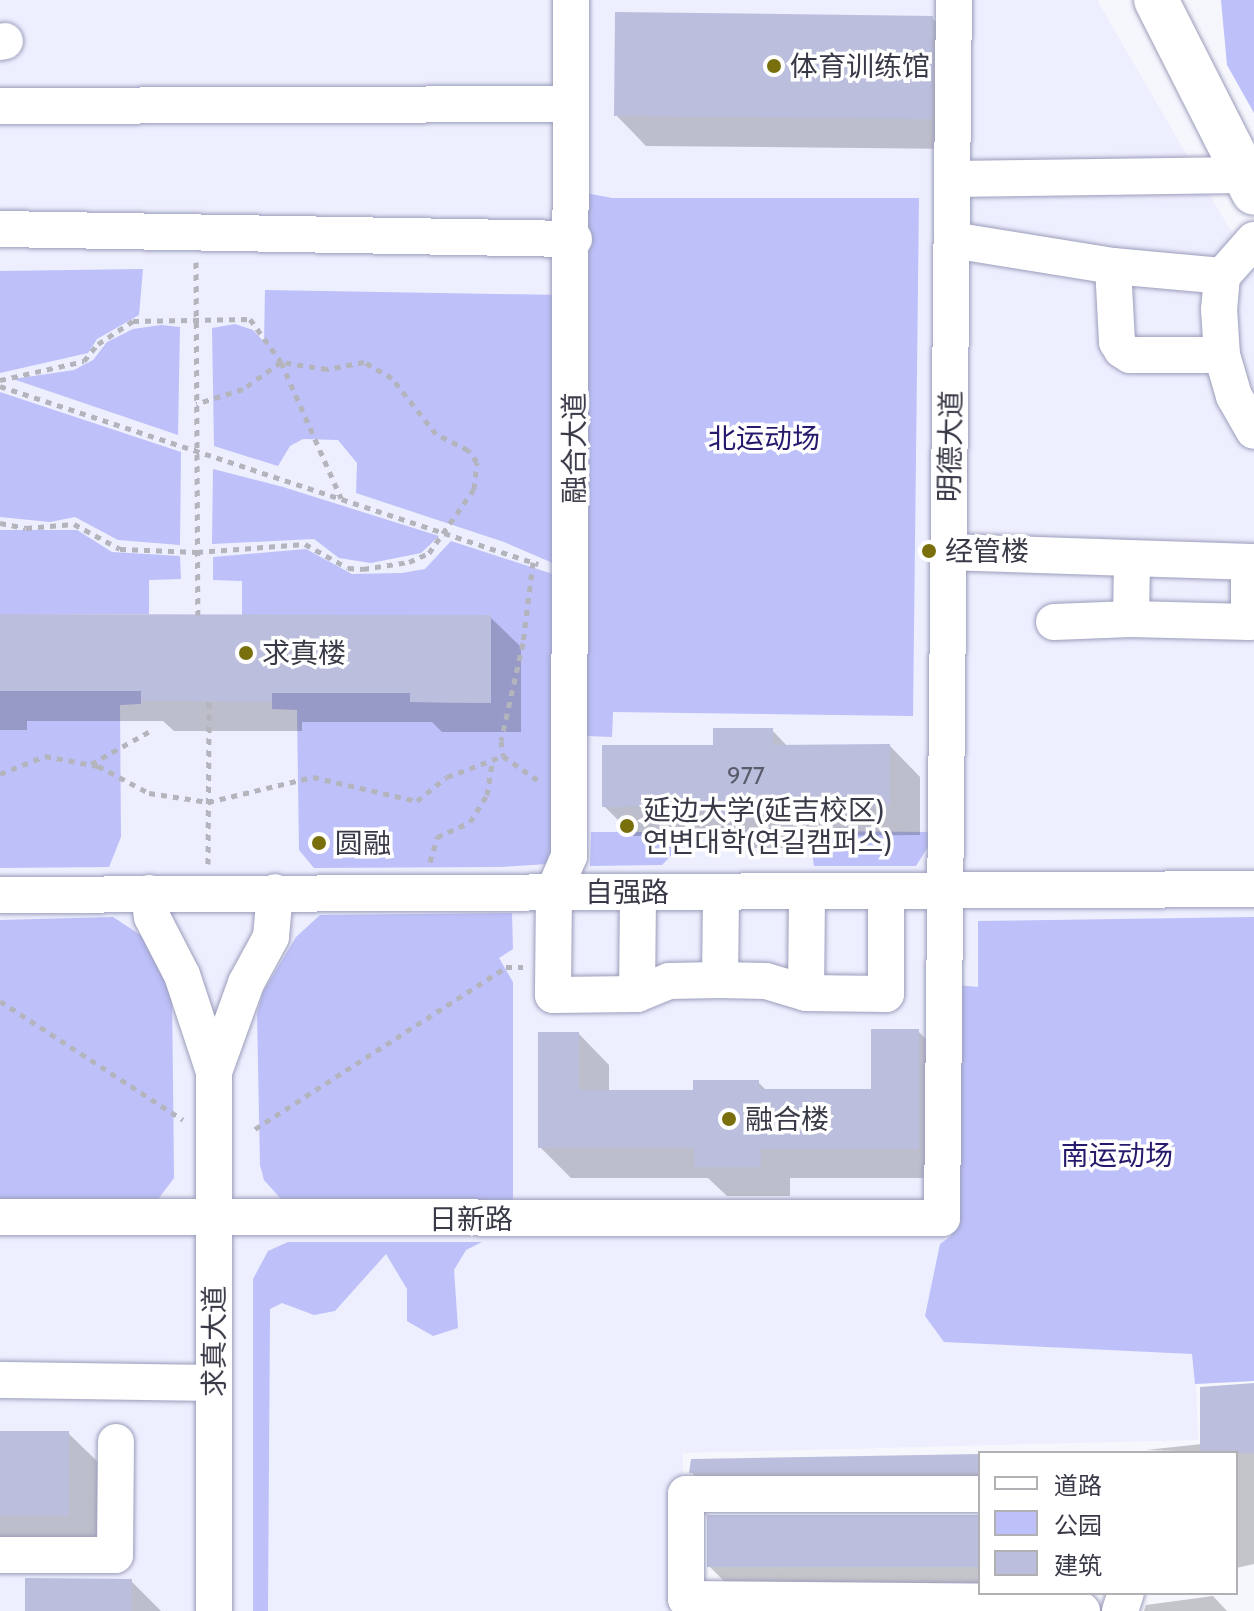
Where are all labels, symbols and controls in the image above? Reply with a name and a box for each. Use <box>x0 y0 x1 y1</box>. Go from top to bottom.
place label: 体育训练馆 <box>790 49 930 83</box>
marker: 体育训练馆 <box>765 57 783 75</box>
street label: 明德大道 <box>932 390 968 502</box>
street label: 融合大道 <box>557 392 591 504</box>
park label: 北运动场 <box>708 421 820 455</box>
place label: 经管楼 <box>945 534 1029 568</box>
marker: 经管楼 <box>920 542 938 560</box>
place label: 求真楼 <box>262 636 346 670</box>
marker: 求真楼 <box>237 644 255 662</box>
house number: 977 <box>727 762 765 790</box>
place label: 延边大学(延吉校区) 연변대학(연길캠퍼스) <box>643 793 892 859</box>
marker: 延边大学(延吉校区) 연변대학(연길캠퍼스) <box>618 817 636 835</box>
place label: 圆融 <box>335 826 391 860</box>
marker: 圆融 <box>310 834 328 852</box>
street label: 自强路 <box>585 875 669 909</box>
place label: 融合楼 <box>745 1102 829 1136</box>
marker: 融合楼 <box>720 1110 738 1128</box>
park label: 南运动场 <box>1061 1138 1173 1172</box>
street label: 日新路 <box>429 1202 513 1236</box>
street label: 求真大道 <box>197 1285 231 1397</box>
legend <box>978 1451 1238 1595</box>
text: 道路 <box>1054 1471 1102 1500</box>
text: 公园 <box>1054 1511 1102 1540</box>
text: 建筑 <box>1054 1551 1102 1580</box>

